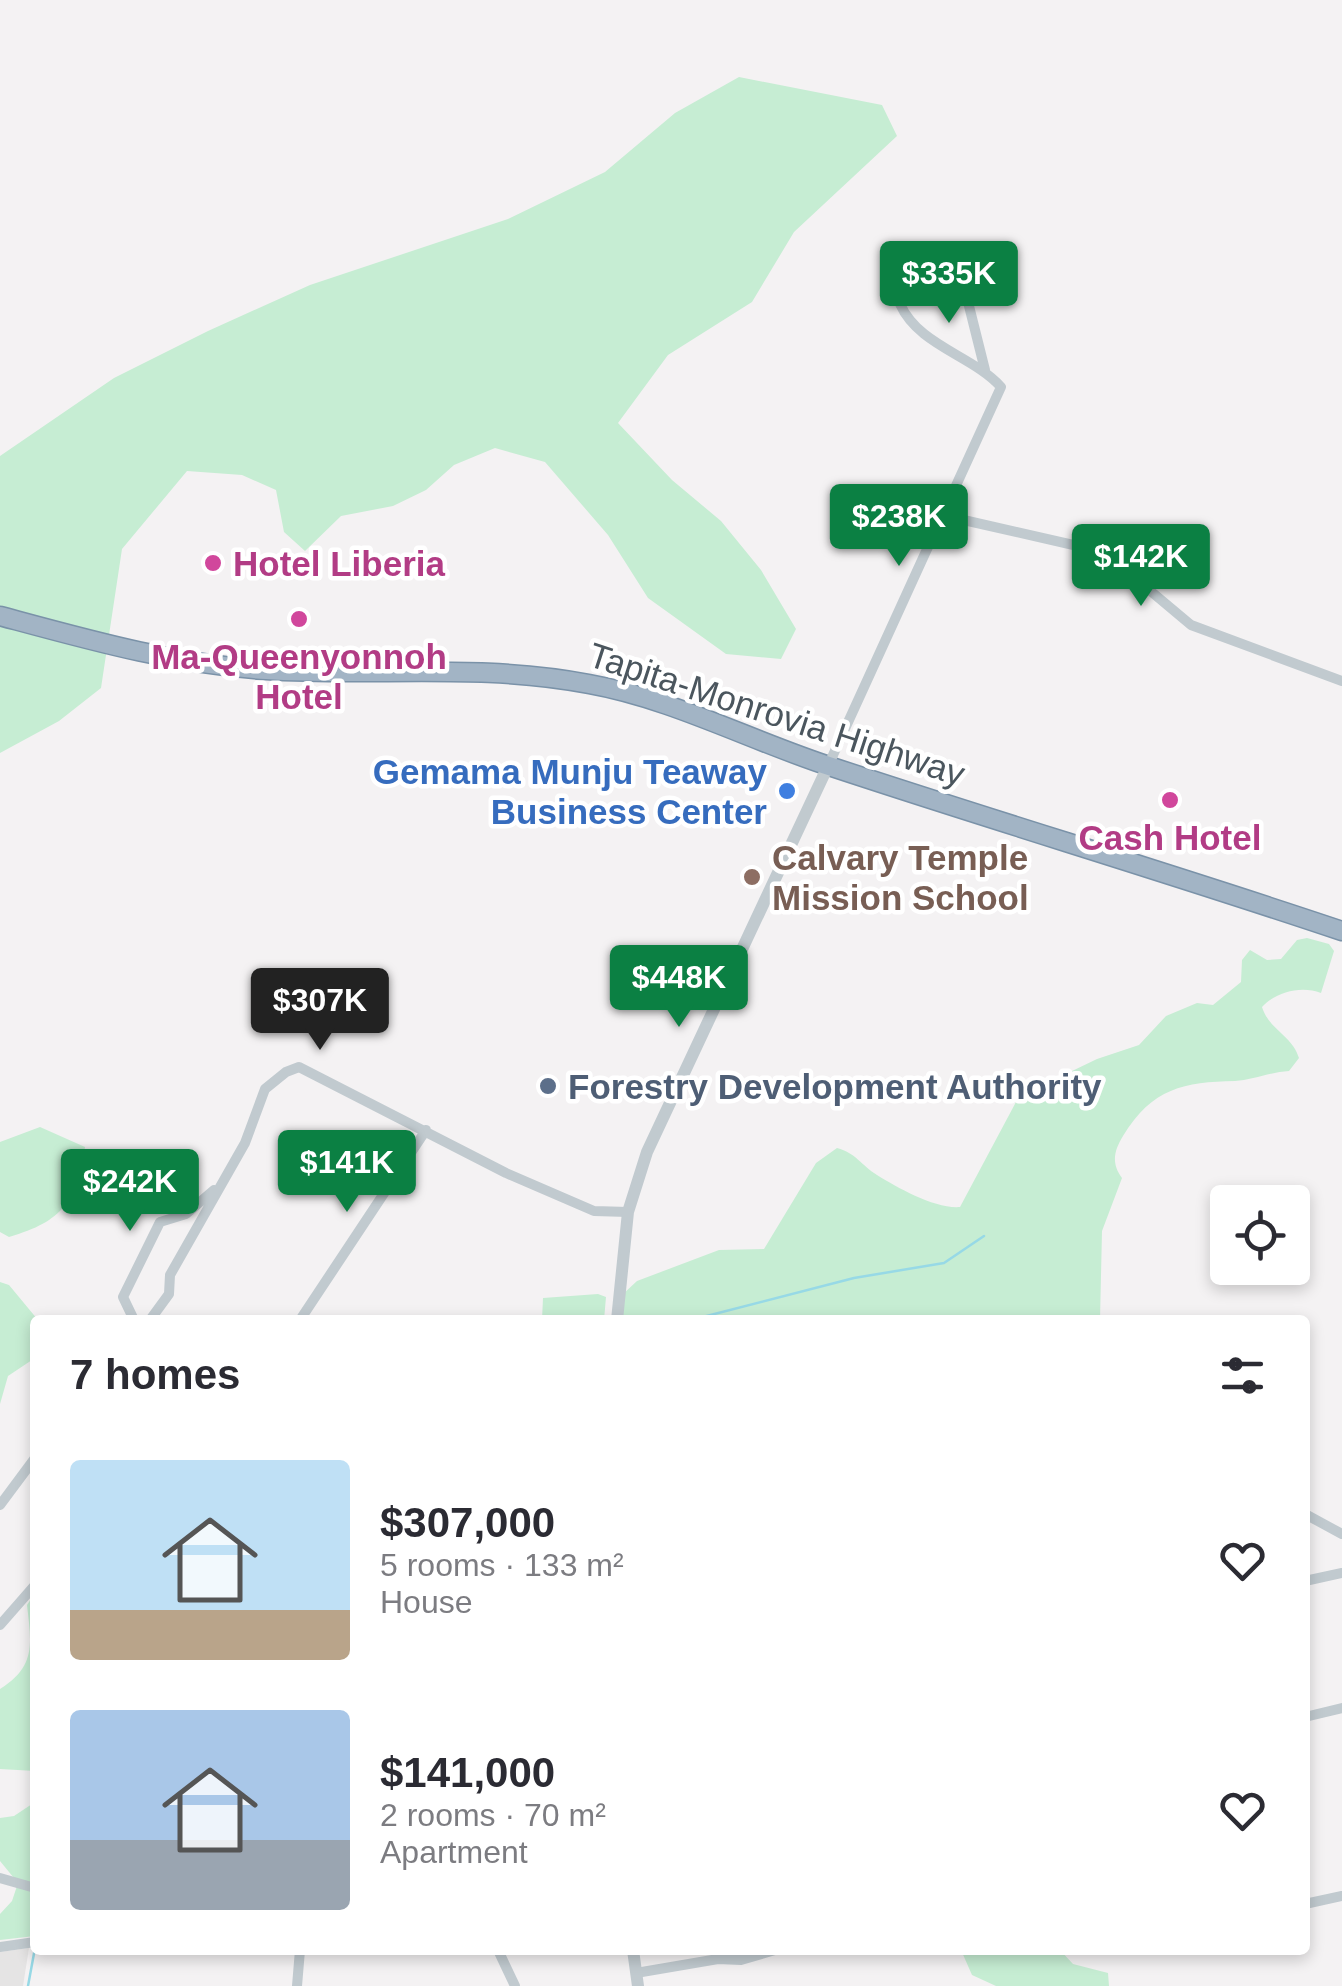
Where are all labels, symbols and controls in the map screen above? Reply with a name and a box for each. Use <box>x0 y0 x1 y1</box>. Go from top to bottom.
pin: $335K <box>879 241 1019 326</box>
text: $335K <box>902 255 996 291</box>
pin: $238K <box>829 484 969 569</box>
text: $238K <box>852 498 946 534</box>
pin: $142K <box>1071 524 1211 609</box>
text: $142K <box>1094 538 1188 574</box>
place label: Hotel Liberia <box>233 544 446 583</box>
marker: Hotel Liberia <box>202 552 224 574</box>
marker: Ma-Queenyonnoh Hotel <box>288 608 310 630</box>
street label: Tapita-Monrovia Highway <box>584 635 970 793</box>
place label: Ma-Queenyonnoh Hotel <box>151 637 447 716</box>
place label: Gemama Munju Teaway Business Center <box>373 752 768 831</box>
marker: Gemama Munju Teaway Business Center <box>776 780 798 802</box>
marker: Cash Hotel <box>1159 789 1181 811</box>
place label: Cash Hotel <box>1079 818 1261 857</box>
place label: Calvary Temple Mission School <box>772 838 1029 917</box>
marker: Calvary Temple Mission School <box>741 866 763 888</box>
pin: $448K <box>609 945 749 1030</box>
text: $448K <box>632 959 726 995</box>
pin: $307K <box>250 968 390 1053</box>
text: $307K <box>273 982 367 1018</box>
place label: Forestry Development Authority <box>568 1067 1102 1106</box>
marker: Forestry Development Authority <box>537 1075 559 1097</box>
pin: $141K <box>277 1130 417 1215</box>
text: $141K <box>300 1144 394 1180</box>
pin: $242K <box>60 1149 200 1234</box>
text: $242K <box>83 1163 177 1199</box>
map controls <box>1210 1185 1310 1285</box>
button: locate <box>1210 1185 1310 1285</box>
icon: filters <box>1215 1348 1270 1403</box>
text: 7 homes <box>70 1351 240 1398</box>
text: $307,000 <box>380 1499 555 1546</box>
icon: home <box>150 1500 270 1620</box>
icon: heart <box>1215 1533 1270 1588</box>
text: 5 rooms · 133 m² <box>380 1547 624 1583</box>
text: House <box>380 1584 473 1620</box>
text: $141,000 <box>380 1749 555 1796</box>
icon: home <box>150 1750 270 1870</box>
icon: heart <box>1215 1783 1270 1838</box>
text: 2 rooms · 70 m² <box>380 1797 606 1833</box>
text: Apartment <box>380 1834 528 1870</box>

